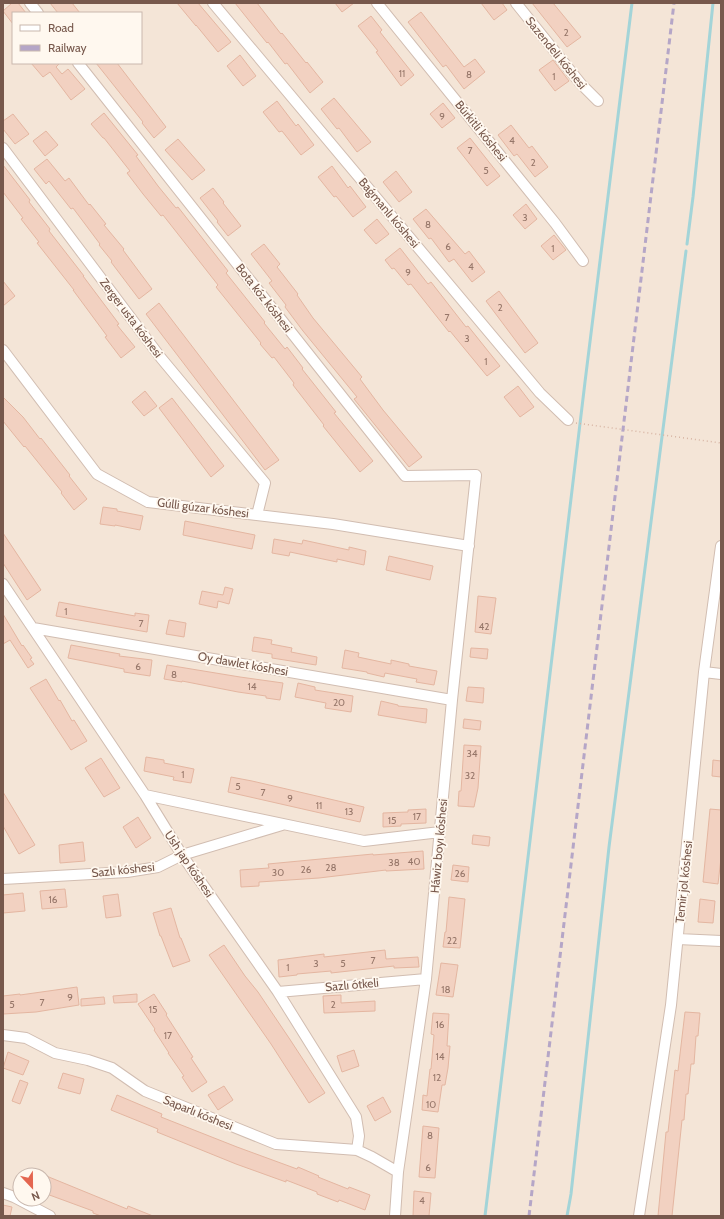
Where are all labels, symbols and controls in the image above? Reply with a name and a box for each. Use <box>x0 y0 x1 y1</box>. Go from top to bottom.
legend <box>12 12 142 64</box>
street label: Sazendeli kóshesi <box>523 13 590 92</box>
text: Road <box>48 20 74 35</box>
house number: 2 <box>563 26 569 39</box>
text: Railway <box>48 40 86 55</box>
house number: 11 <box>399 67 405 80</box>
house number: 8 <box>466 68 472 81</box>
house number: 1 <box>552 70 556 83</box>
street label: Búrkitli kóshesi <box>452 97 511 164</box>
house number: 9 <box>439 110 445 123</box>
house number: 4 <box>509 134 515 147</box>
house number: 7 <box>467 144 473 157</box>
house number: 2 <box>530 156 536 169</box>
house number: 5 <box>483 164 489 177</box>
street label: Baǵmanlı kóshesi <box>356 175 423 251</box>
house number: 3 <box>522 211 528 224</box>
house number: 8 <box>425 218 431 231</box>
house number: 6 <box>445 240 451 253</box>
house number: 1 <box>551 242 555 255</box>
street label: Bota kóz kóshesi <box>233 260 296 335</box>
house number: 4 <box>468 260 474 273</box>
house number: 9 <box>405 266 411 279</box>
street label: Zerger usta kóshesi <box>97 275 166 360</box>
house number: 2 <box>497 301 503 314</box>
house number: 7 <box>444 311 450 324</box>
house number: 3 <box>464 332 470 345</box>
house number: 1 <box>484 355 488 368</box>
street label: Gúlli gúzar kóshesi <box>156 494 250 521</box>
house number: 1 <box>64 605 68 618</box>
house number: 7 <box>138 617 144 630</box>
house number: 42 <box>478 620 490 633</box>
street label: Oy dawlet kóshesi <box>197 648 289 679</box>
house number: 6 <box>135 660 141 673</box>
house number: 8 <box>171 668 177 681</box>
house number: 14 <box>247 680 257 693</box>
house number: 20 <box>333 696 345 709</box>
house number: 34 <box>466 747 478 760</box>
house number: 1 <box>181 768 185 781</box>
house number: 32 <box>465 769 475 782</box>
house number: 5 <box>235 780 241 793</box>
house number: 7 <box>260 786 266 799</box>
house number: 9 <box>287 792 293 805</box>
street label: Háwiz boyı kóshesi <box>427 798 450 894</box>
house number: 11 <box>316 799 322 812</box>
house number: 13 <box>345 805 353 818</box>
house number: 17 <box>413 810 421 823</box>
house number: 15 <box>388 814 396 827</box>
street label: Ush jap kóshesi <box>162 828 217 900</box>
street label: Temir jol kóshesi <box>672 840 695 924</box>
house number: 40 <box>408 855 420 868</box>
house number: 38 <box>388 856 400 869</box>
street label: Sazlı kóshesi <box>91 859 155 880</box>
house number: 28 <box>325 861 337 874</box>
house number: 26 <box>301 863 312 876</box>
house number: 30 <box>272 866 284 879</box>
house number: 26 <box>455 867 466 880</box>
house number: 16 <box>49 893 58 906</box>
house number: 22 <box>447 934 457 947</box>
house number: 7 <box>370 954 376 967</box>
house number: 3 <box>313 957 319 970</box>
house number: 5 <box>340 957 346 970</box>
house number: 1 <box>286 961 290 974</box>
street label: Sazlı ótkeli <box>325 975 379 994</box>
house number: 18 <box>441 983 451 996</box>
house number: 9 <box>67 991 73 1004</box>
house number: 7 <box>39 996 45 1009</box>
house number: 5 <box>9 998 15 1011</box>
house number: 2 <box>330 998 336 1011</box>
house number: 15 <box>149 1003 157 1016</box>
house number: 16 <box>436 1018 445 1031</box>
house number: 17 <box>164 1029 172 1042</box>
house number: 14 <box>435 1050 445 1063</box>
house number: 12 <box>433 1071 441 1084</box>
street label: Saparlı kóshesi <box>161 1092 235 1133</box>
house number: 10 <box>426 1098 436 1111</box>
house number: 8 <box>427 1129 433 1142</box>
house number: 6 <box>425 1161 431 1174</box>
north arrow <box>12 1167 52 1207</box>
text: N <box>30 1188 42 1204</box>
house number: 4 <box>419 1194 425 1207</box>

